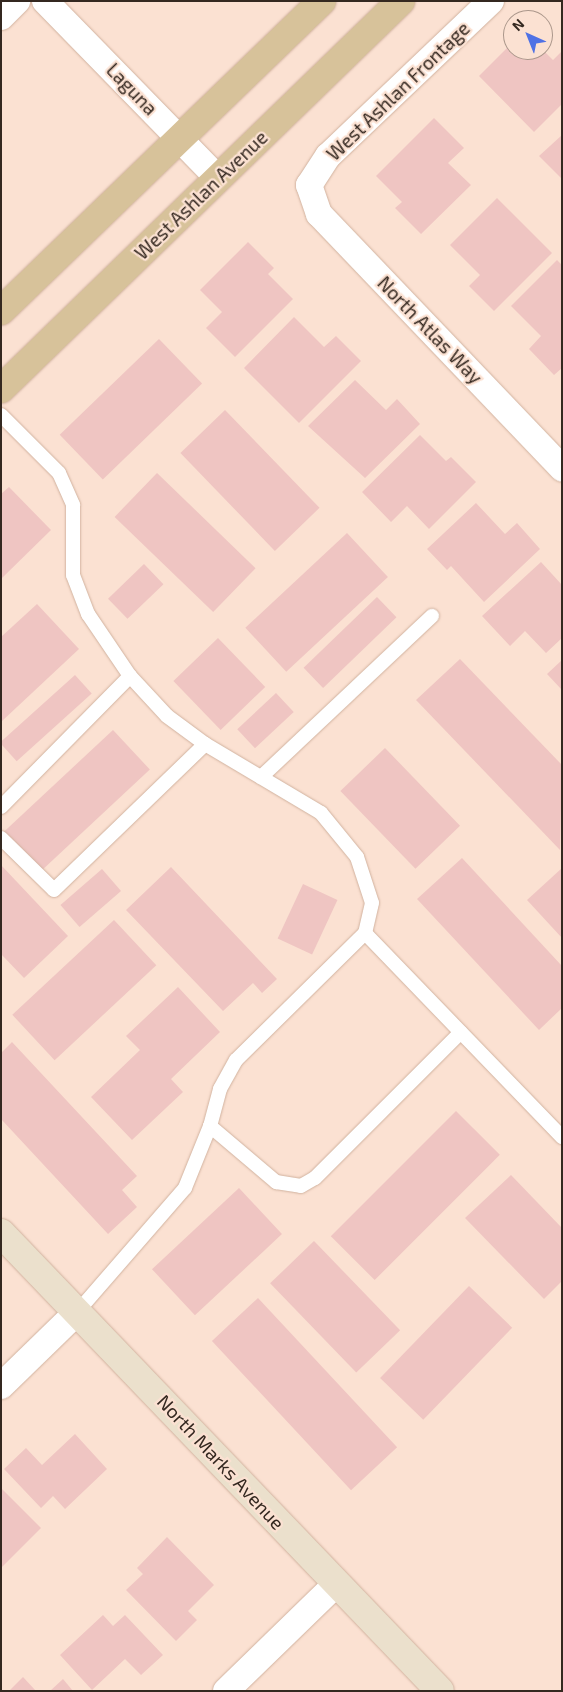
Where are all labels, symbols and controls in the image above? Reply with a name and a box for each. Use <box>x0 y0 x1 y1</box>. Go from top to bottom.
north arrow <box>503 10 553 60</box>
text: N <box>508 15 527 34</box>
street label: West Ashlan Frontage <box>322 17 474 165</box>
street label: Laguna <box>102 58 162 120</box>
street label: West Ashlan Avenue <box>130 125 272 265</box>
street label: North Atlas Way <box>373 271 487 389</box>
street label: North Marks Avenue <box>153 1390 289 1534</box>

